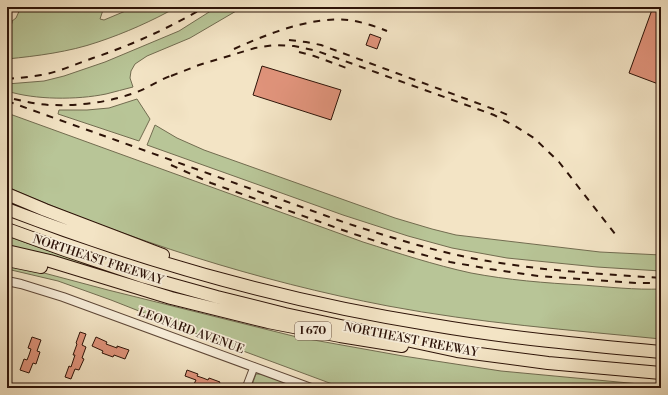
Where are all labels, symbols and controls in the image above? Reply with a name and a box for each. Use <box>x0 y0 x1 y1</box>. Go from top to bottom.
street label: NORTHEAST FREEWAY <box>31 232 166 289</box>
street label: LEONARD AVENUE <box>136 305 246 357</box>
street label: NORTHEAST FREEWAY <box>342 320 481 361</box>
road number: I 670 <box>295 322 331 340</box>

